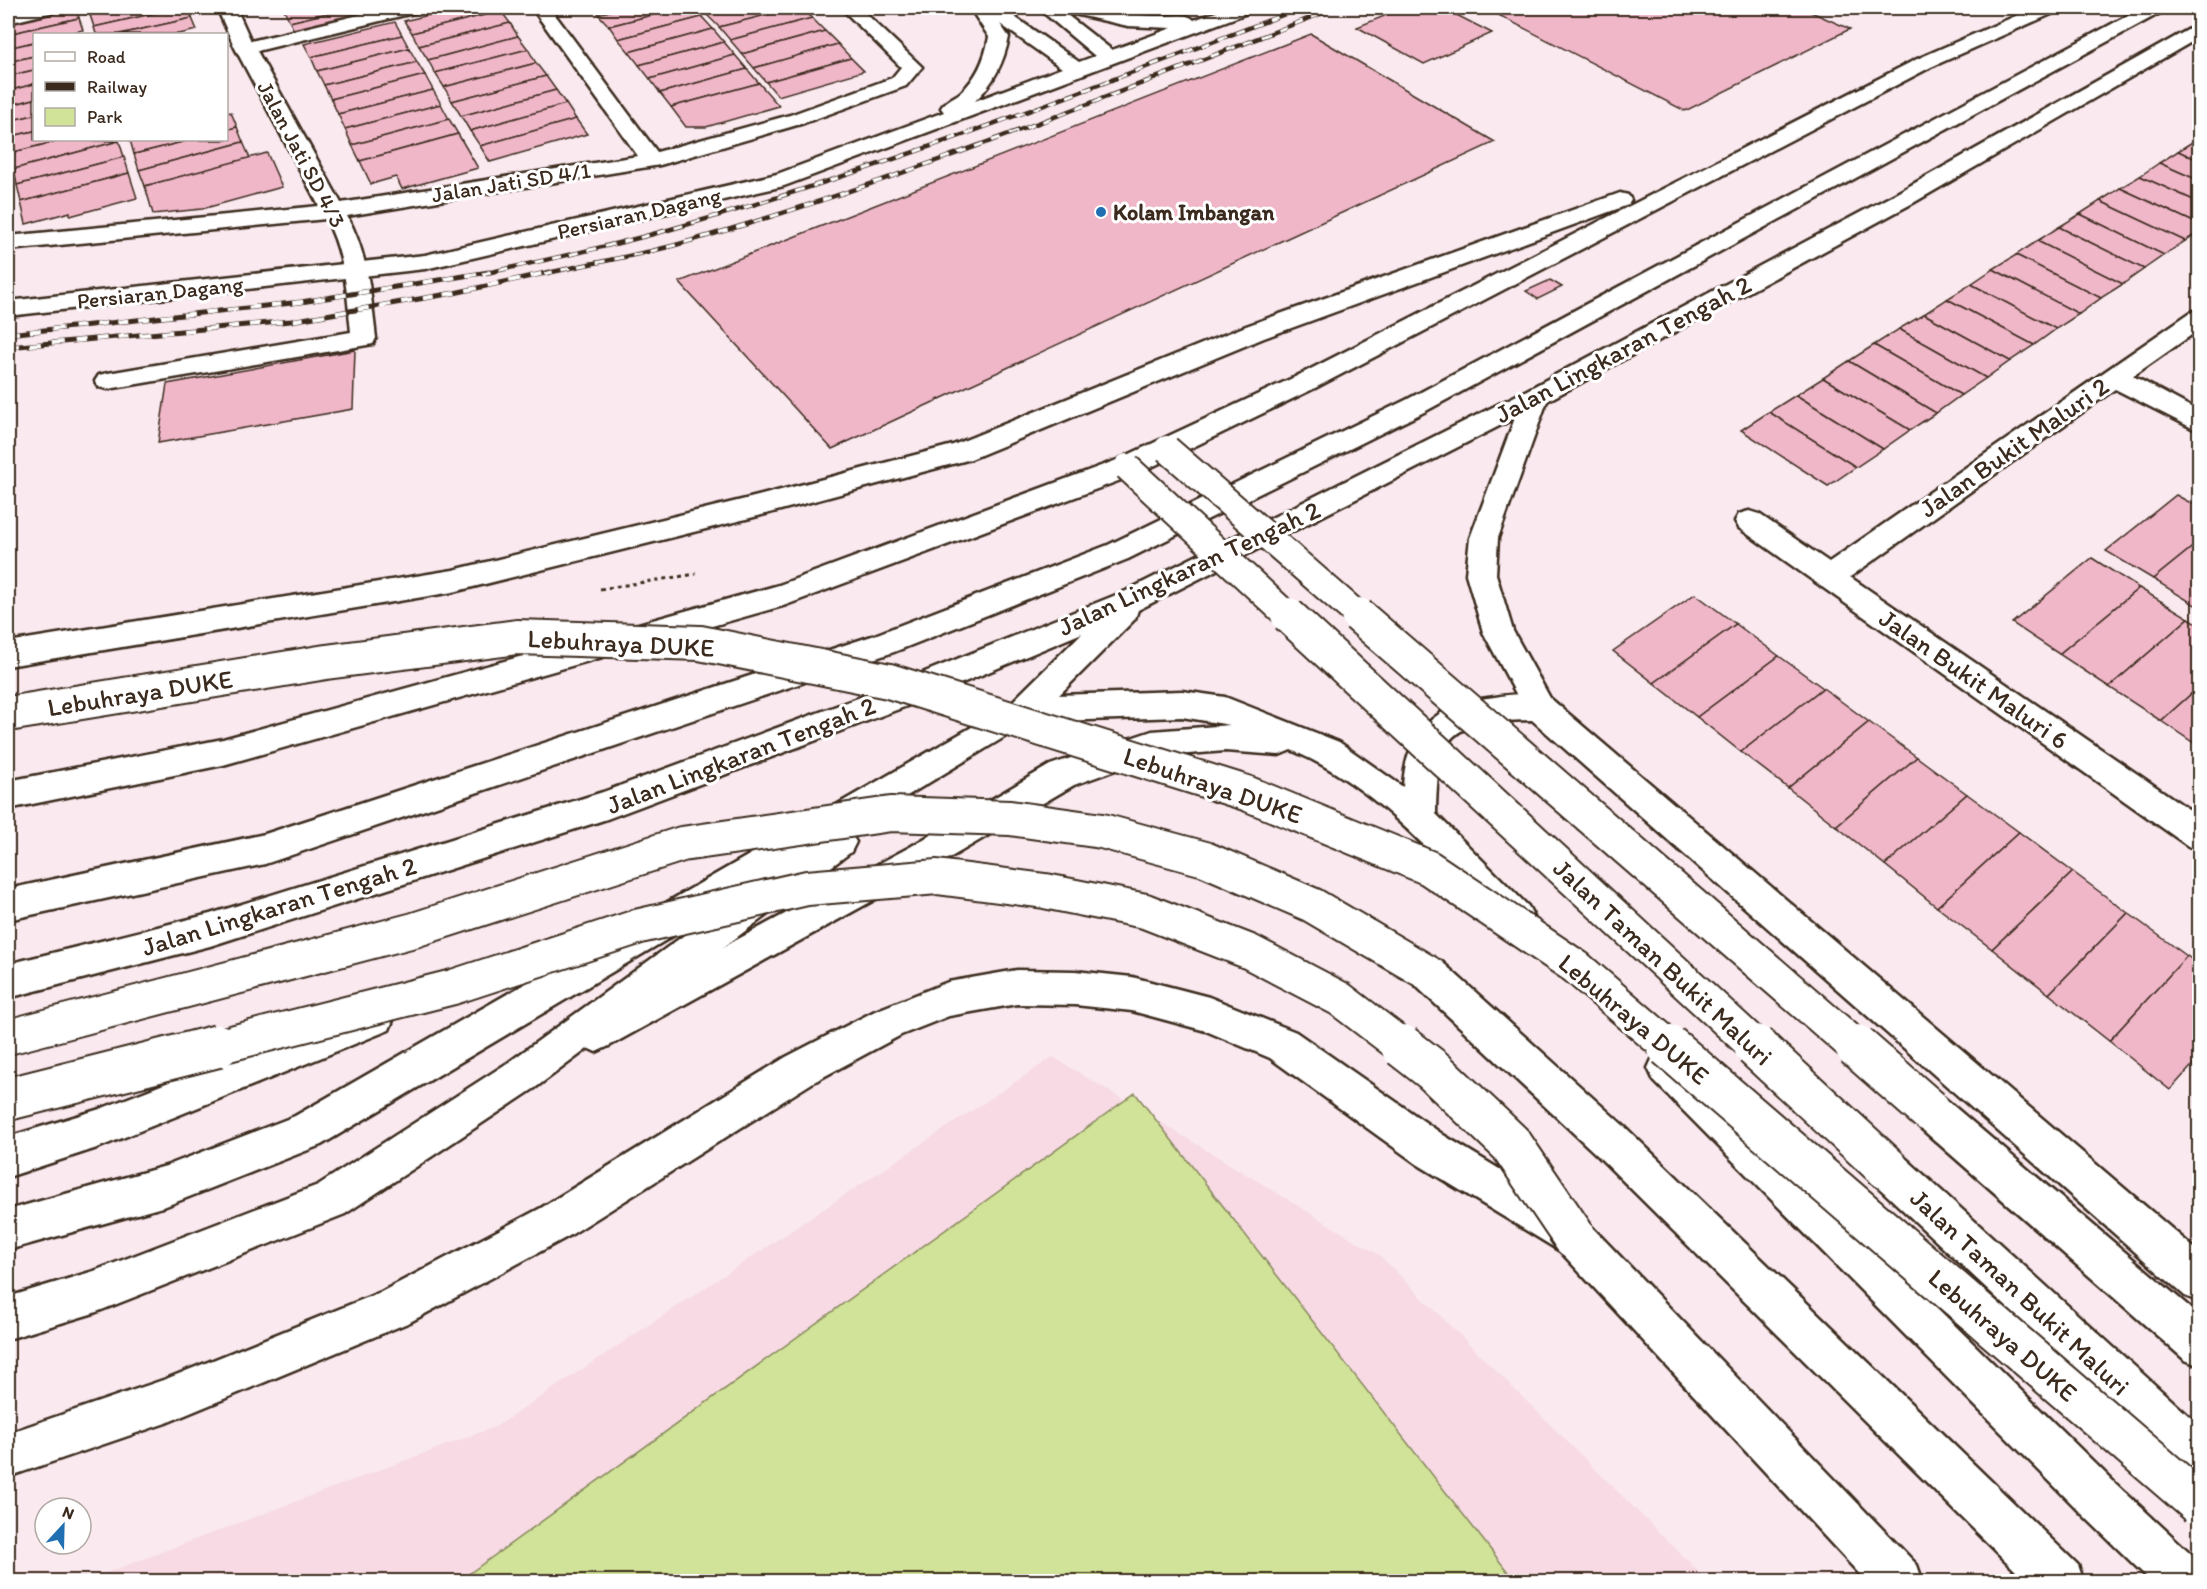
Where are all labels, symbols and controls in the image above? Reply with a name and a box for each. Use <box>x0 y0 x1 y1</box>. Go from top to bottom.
legend <box>33 33 228 141</box>
text: Road <box>87 46 126 68</box>
text: Railway <box>87 76 148 98</box>
street label: Jalan Jati SD 4/3 <box>252 76 352 232</box>
text: Park <box>87 106 122 128</box>
street label: Jalan Jati SD 4/1 <box>430 157 592 208</box>
street label: Persiaran Dagang <box>555 181 724 245</box>
place label: Kolam Imbangan <box>1113 199 1275 226</box>
marker: Kolam Imbangan <box>1094 205 1108 219</box>
street label: Jalan Lingkaran Tengah 2 <box>1490 268 1757 430</box>
street label: Persiaran Dagang <box>75 270 245 315</box>
street label: Jalan Bukit Maluri 2 <box>1913 370 2115 524</box>
street label: Jalan Lingkaran Tengah 2 <box>1053 493 1325 643</box>
street label: Jalan Bukit Maluri 6 <box>1873 602 2075 756</box>
street label: Lebuhraya DUKE <box>527 622 715 664</box>
street label: Lebuhraya DUKE <box>45 663 235 723</box>
street label: Jalan Lingkaran Tengah 2 <box>602 689 880 821</box>
street label: Lebuhraya DUKE <box>1119 739 1307 831</box>
street label: Jalan Lingkaran Tengah 2 <box>138 849 420 963</box>
street label: Jalan Taman Bukit Maluri <box>1547 852 1779 1072</box>
street label: Lebuhraya DUKE <box>1552 947 1716 1091</box>
street label: Jalan Taman Bukit Maluri <box>1904 1182 2136 1402</box>
street label: Lebuhraya DUKE <box>1922 1262 2084 1408</box>
north arrow <box>33 1496 93 1556</box>
text: N <box>60 1502 77 1523</box>

